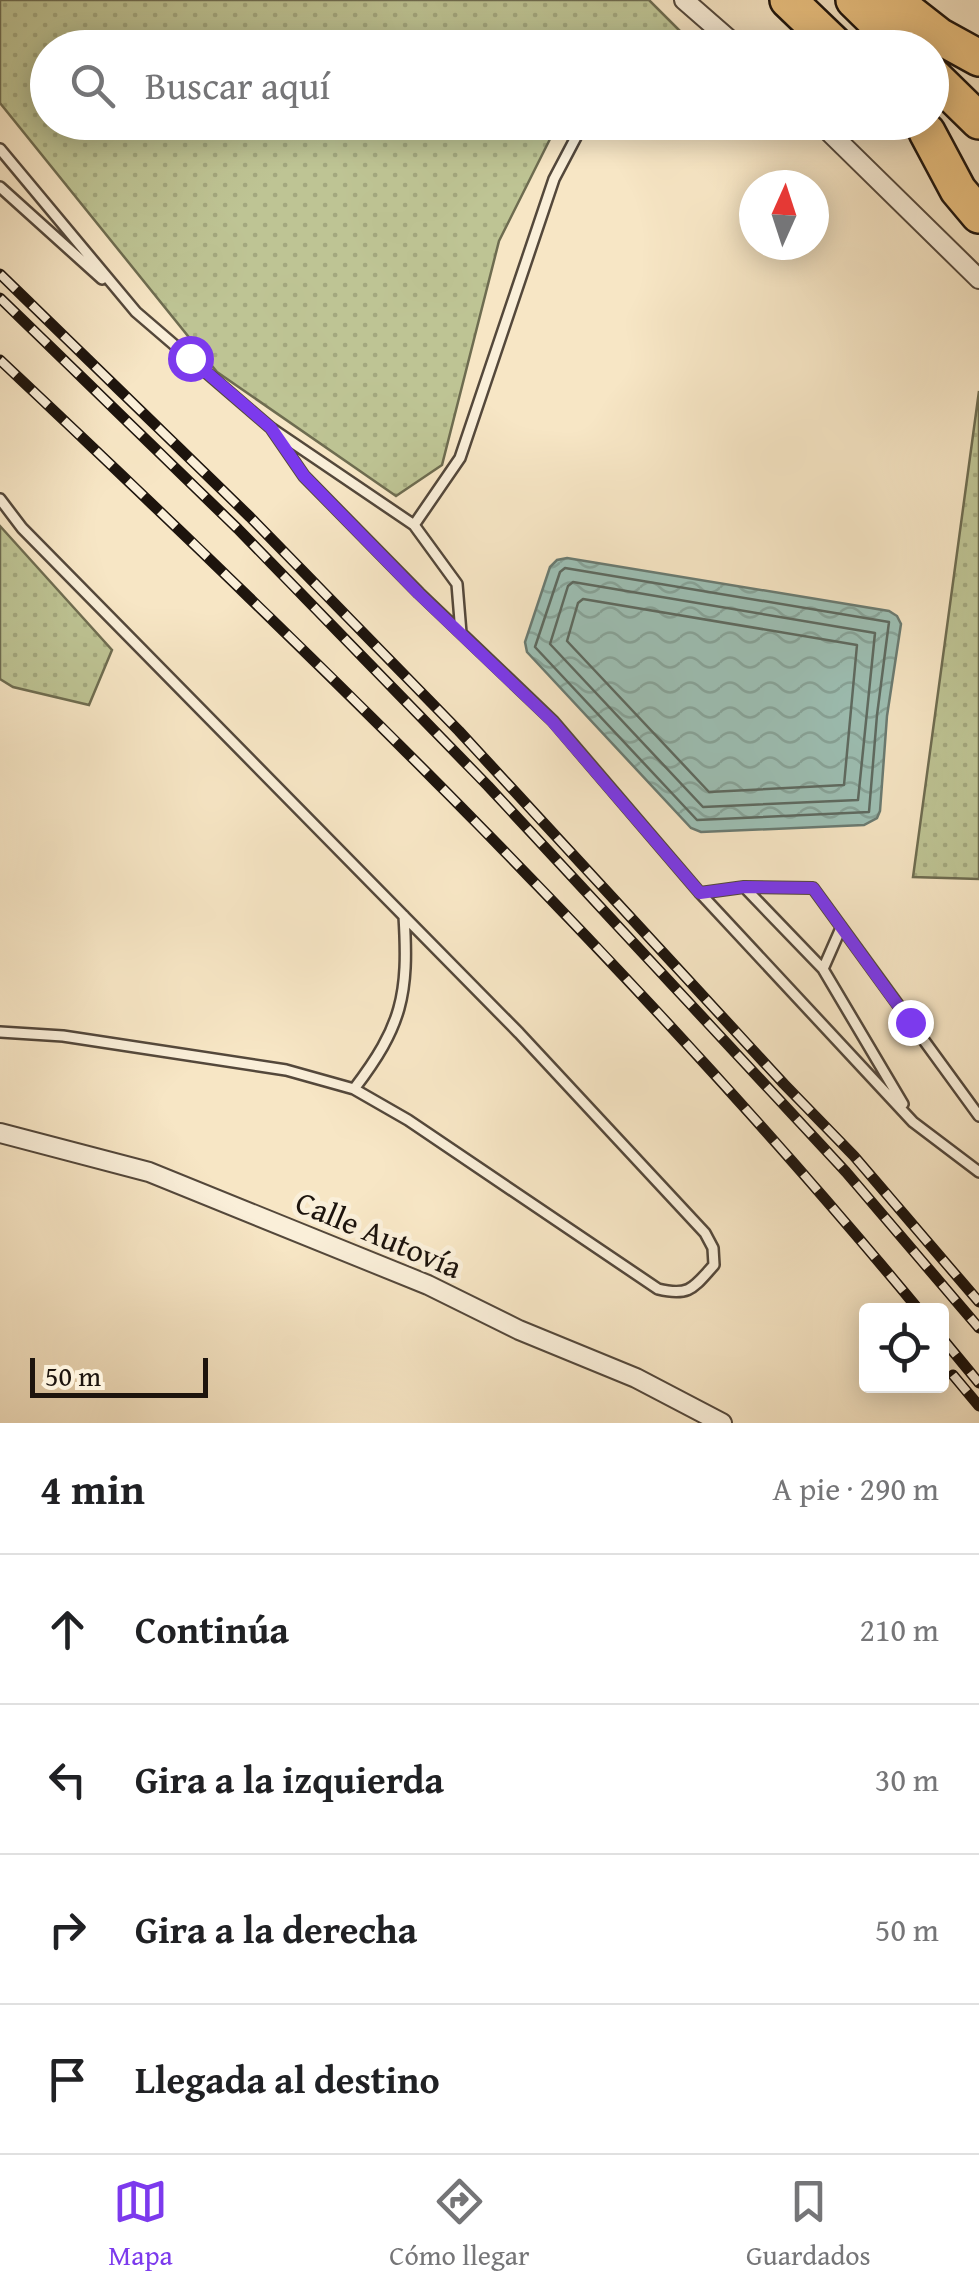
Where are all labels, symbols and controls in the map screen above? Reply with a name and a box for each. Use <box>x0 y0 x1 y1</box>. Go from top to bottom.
search box <box>30 30 949 140</box>
text: Buscar aquí <box>145 57 330 113</box>
icon: search <box>65 58 120 113</box>
north arrow <box>739 170 829 260</box>
route start <box>168 336 214 382</box>
route end <box>888 1000 934 1046</box>
street label: Calle Autovía <box>289 1178 469 1290</box>
map controls <box>859 1303 949 1393</box>
button: locate <box>859 1303 949 1393</box>
scale bar <box>30 1353 208 1398</box>
text: 50 m <box>45 1355 101 1396</box>
text: 4 min <box>40 1458 145 1519</box>
text: A pie · 290 m <box>772 1465 939 1512</box>
text: Continúa <box>135 1601 289 1657</box>
icon: ahead <box>40 1602 95 1657</box>
text: 210 m <box>860 1606 939 1653</box>
text: Gira a la izquierda <box>135 1751 444 1807</box>
icon: left <box>40 1752 95 1807</box>
text: 30 m <box>875 1756 939 1803</box>
text: Gira a la derecha <box>135 1901 417 1957</box>
icon: right <box>40 1902 95 1957</box>
text: 50 m <box>875 1906 939 1953</box>
text: Llegada al destino <box>135 2051 440 2107</box>
icon: arrive <box>40 2052 95 2107</box>
tab: Mapa <box>108 2174 173 2275</box>
tab: Cómo llegar <box>389 2174 530 2275</box>
tab: Guardados <box>746 2174 871 2275</box>

